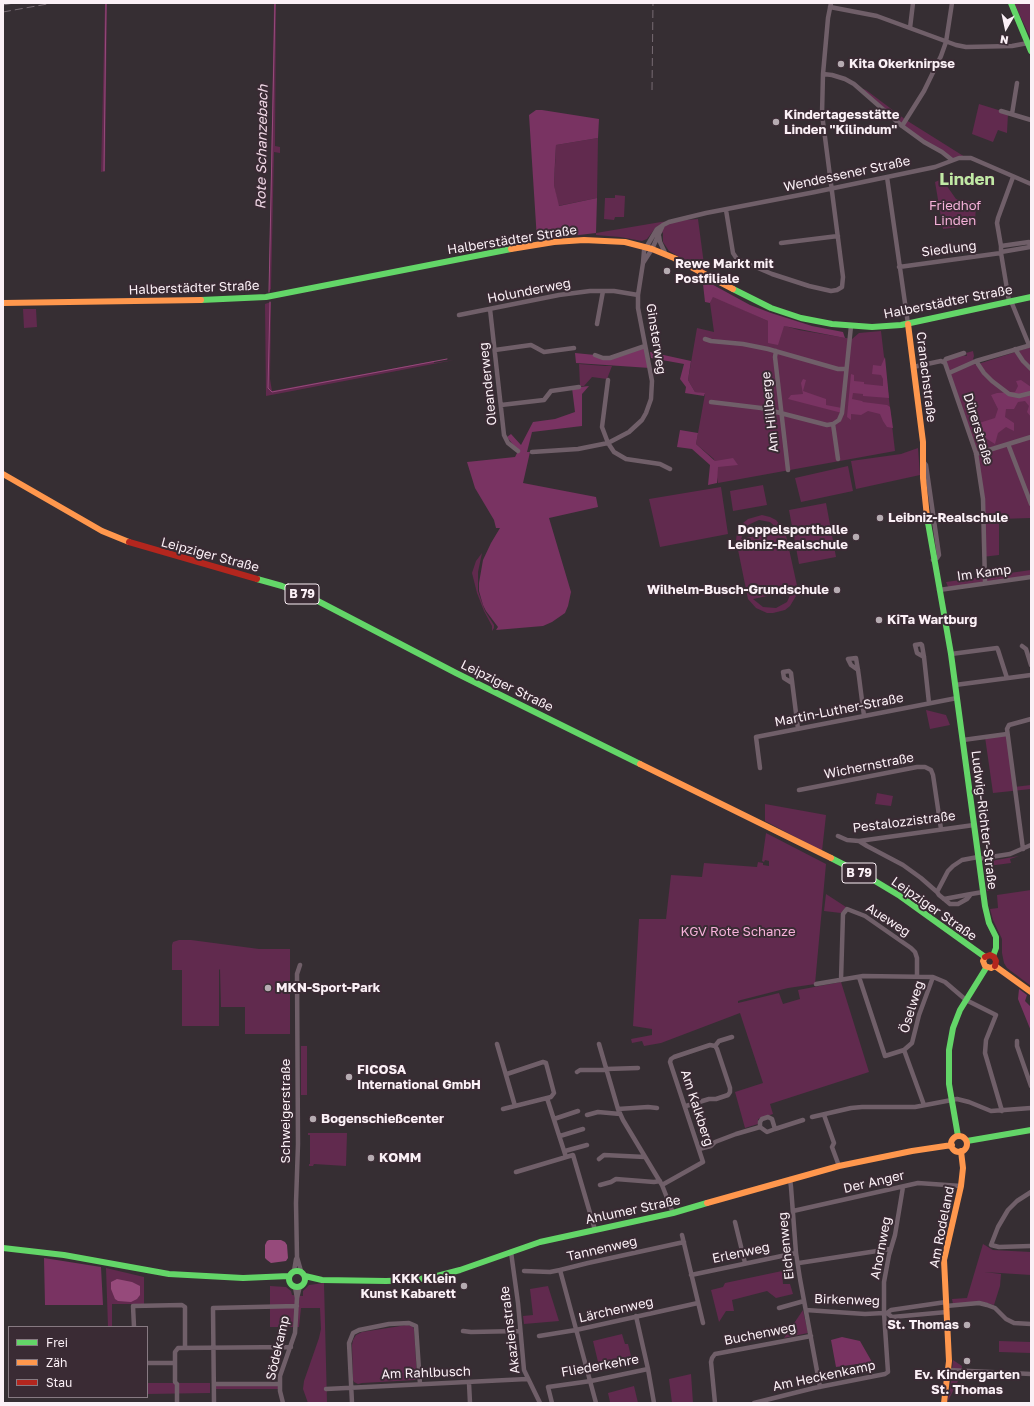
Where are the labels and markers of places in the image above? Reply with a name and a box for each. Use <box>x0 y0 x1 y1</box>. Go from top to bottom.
place label: Kita Okerknirpse <box>849 56 955 72</box>
marker: Kita Okerknirpse <box>836 59 846 69</box>
place label: Kindertagesstätte Linden "Kilindum" <box>784 107 899 138</box>
marker: Kindertagesstätte Linden "Kilindum" <box>771 117 781 127</box>
place label: Rewe Markt mit Postfiliale <box>675 256 774 287</box>
marker: Rewe Markt mit Postfiliale <box>662 266 672 276</box>
place label: Leibniz-Realschule <box>888 510 1008 526</box>
marker: Leibniz-Realschule <box>875 513 885 523</box>
place label: Doppelsporthalle Leibniz-Realschule <box>728 522 848 553</box>
marker: Doppelsporthalle Leibniz-Realschule <box>851 532 861 542</box>
place label: Wilhelm-Busch-Grundschule <box>647 582 829 598</box>
marker: Wilhelm-Busch-Grundschule <box>832 585 842 595</box>
place label: KiTa Wartburg <box>887 612 977 628</box>
marker: KiTa Wartburg <box>874 615 884 625</box>
place label: MKN-Sport-Park <box>276 980 380 996</box>
marker: MKN-Sport-Park <box>263 983 273 993</box>
place label: FICOSA International GmbH <box>357 1062 481 1093</box>
marker: FICOSA International GmbH <box>344 1072 354 1082</box>
place label: Bogenschießcenter <box>321 1111 444 1127</box>
marker: Bogenschießcenter <box>308 1114 318 1124</box>
place label: KOMM <box>379 1150 421 1166</box>
marker: KOMM <box>366 1153 376 1163</box>
place label: KKK Klein Kunst Kabarett <box>360 1271 456 1302</box>
marker: KKK Klein Kunst Kabarett <box>459 1281 469 1291</box>
place label: St. Thomas <box>887 1317 959 1333</box>
marker: St. Thomas <box>962 1320 972 1330</box>
marker: Ev. Kindergarten St. Thomas <box>962 1356 972 1366</box>
place label: Ev. Kindergarten St. Thomas <box>914 1367 1020 1398</box>

